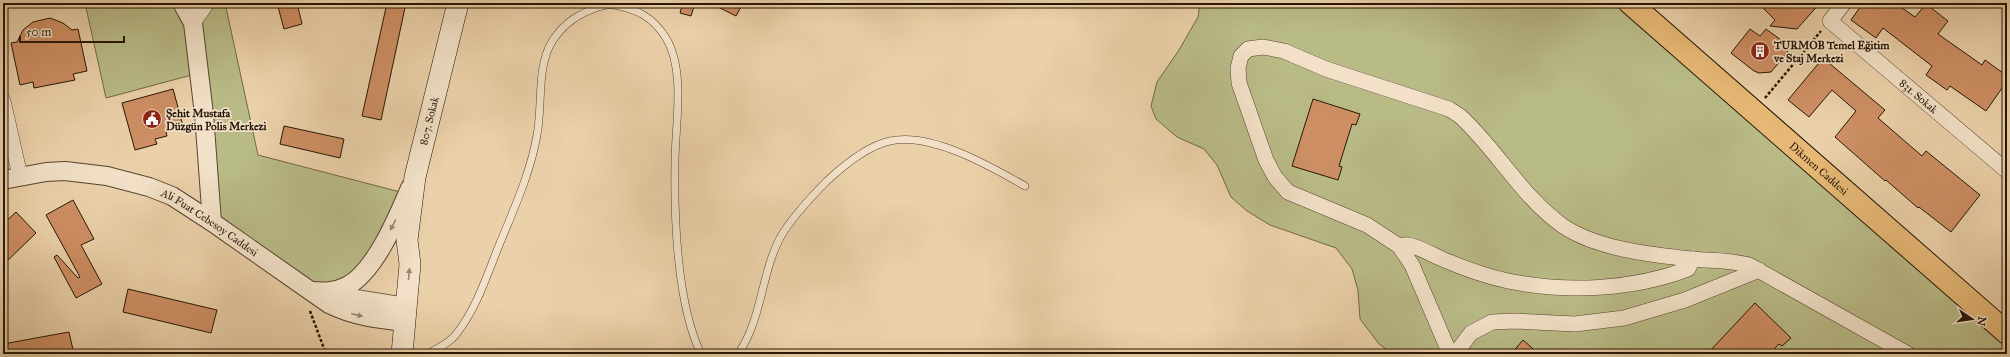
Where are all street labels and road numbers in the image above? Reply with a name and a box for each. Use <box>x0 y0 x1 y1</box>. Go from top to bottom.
street label: 831. Sokak <box>1897 76 1941 117</box>
street label: 807. Sokak <box>417 94 441 146</box>
street label: Dikmen Caddesi <box>1787 139 1851 198</box>
street label: Ali Fuat Cebesoy Caddesi <box>158 186 261 259</box>

